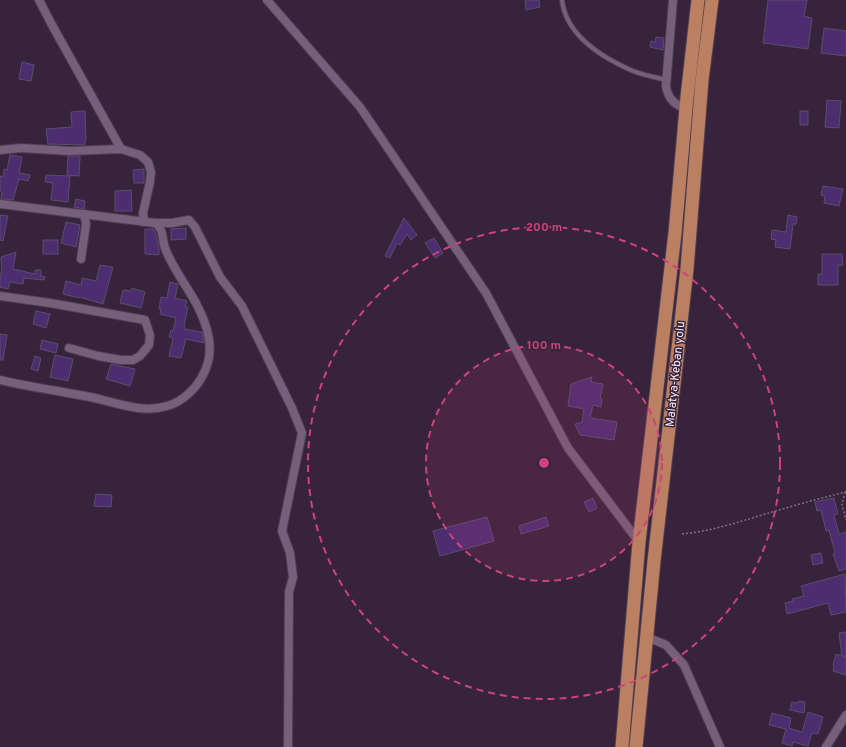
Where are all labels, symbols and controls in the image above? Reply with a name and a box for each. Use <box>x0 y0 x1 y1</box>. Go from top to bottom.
text: 200 m <box>526 220 562 236</box>
street label: Malatya-Keban yolu <box>662 320 690 428</box>
text: 100 m <box>527 338 561 354</box>
centre of rings <box>537 456 551 470</box>

